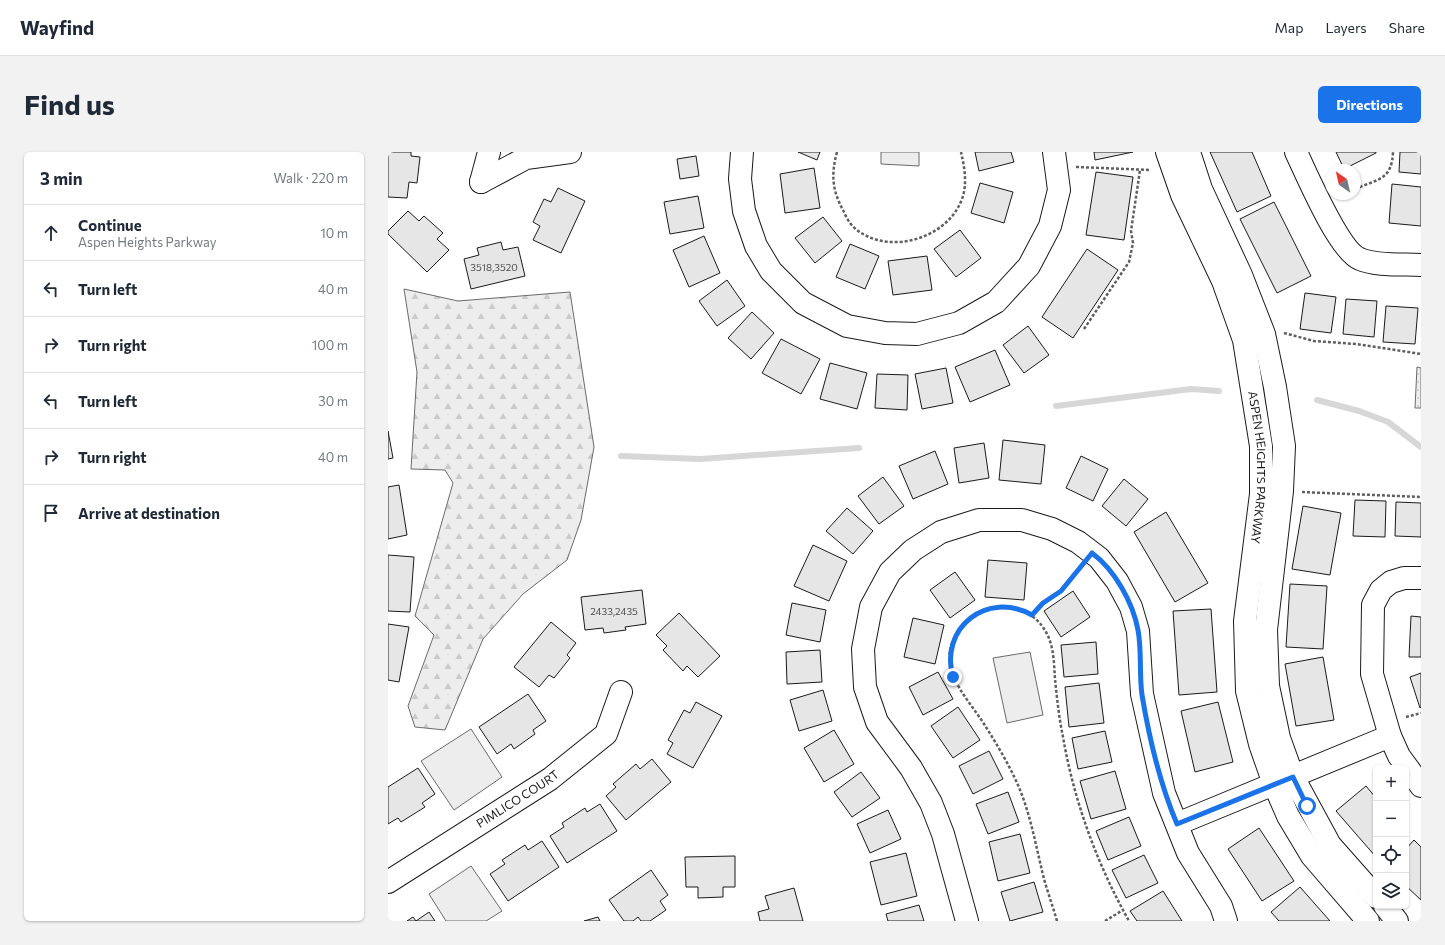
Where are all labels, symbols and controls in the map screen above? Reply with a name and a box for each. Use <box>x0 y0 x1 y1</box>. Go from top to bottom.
text: Wayfind <box>20 16 94 39</box>
text: Map <box>1275 19 1303 36</box>
text: Layers <box>1325 19 1367 36</box>
text: Share <box>1389 19 1425 36</box>
button: Directions <box>1318 86 1421 123</box>
text: Find us <box>24 87 115 121</box>
north arrow <box>1325 164 1361 200</box>
text: 3 min <box>40 168 83 189</box>
text: Walk · 220 m <box>274 170 348 186</box>
text: Continue <box>78 216 142 234</box>
icon: ahead <box>40 222 62 244</box>
text: 10 m <box>320 225 348 241</box>
text: Aspen Heights Parkway <box>78 234 216 250</box>
house number: 3518,3520 <box>470 261 518 273</box>
icon: left <box>40 278 62 300</box>
text: Turn left <box>78 280 137 298</box>
text: 40 m <box>318 281 348 297</box>
icon: right <box>40 334 62 356</box>
text: Turn right <box>78 336 147 354</box>
text: 100 m <box>312 337 348 353</box>
icon: left <box>40 390 62 412</box>
street label: ASPEN HEIGHTS PARKWAY <box>1246 390 1269 545</box>
text: Turn left <box>78 392 137 410</box>
text: 30 m <box>318 393 348 409</box>
icon: right <box>40 446 62 468</box>
text: Turn right <box>78 448 147 466</box>
text: 40 m <box>318 449 348 465</box>
icon: arrive <box>40 502 62 524</box>
text: Arrive at destination <box>78 504 220 522</box>
house number: 2433,2435 <box>590 605 638 617</box>
route end <box>944 668 962 686</box>
map controls <box>1373 765 1409 909</box>
button: + <box>1373 765 1409 801</box>
street label: PIMLICO COURT <box>473 767 562 830</box>
route start <box>1298 797 1316 815</box>
button: − <box>1373 801 1409 837</box>
button: locate <box>1373 837 1409 873</box>
button: layers <box>1373 873 1409 909</box>

